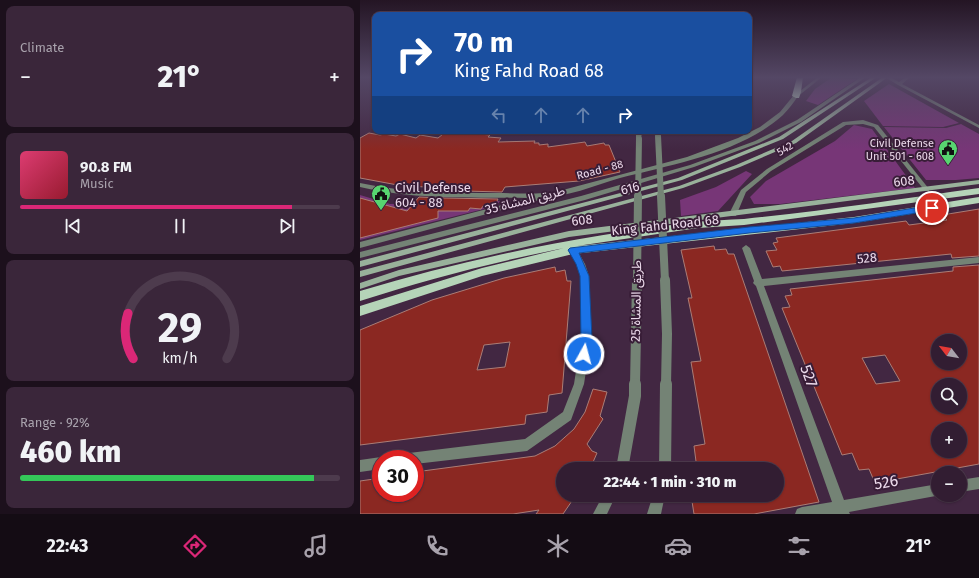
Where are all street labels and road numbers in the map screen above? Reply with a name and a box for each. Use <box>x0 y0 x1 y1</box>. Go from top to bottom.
street label: 542 <box>775 139 795 159</box>
street label: Road - 88 <box>575 158 625 182</box>
street label: 608 <box>892 172 916 190</box>
street label: 616 <box>619 178 641 198</box>
street label: طريق المشاة 35 <box>483 183 567 218</box>
street label: 608 <box>570 211 594 229</box>
street label: King Fahd Road 68 <box>610 212 720 238</box>
street label: 528 <box>856 249 878 267</box>
street label: طريق المشاة 25 <box>628 260 645 342</box>
street label: 527 <box>796 362 822 390</box>
street label: 526 <box>872 471 900 493</box>

